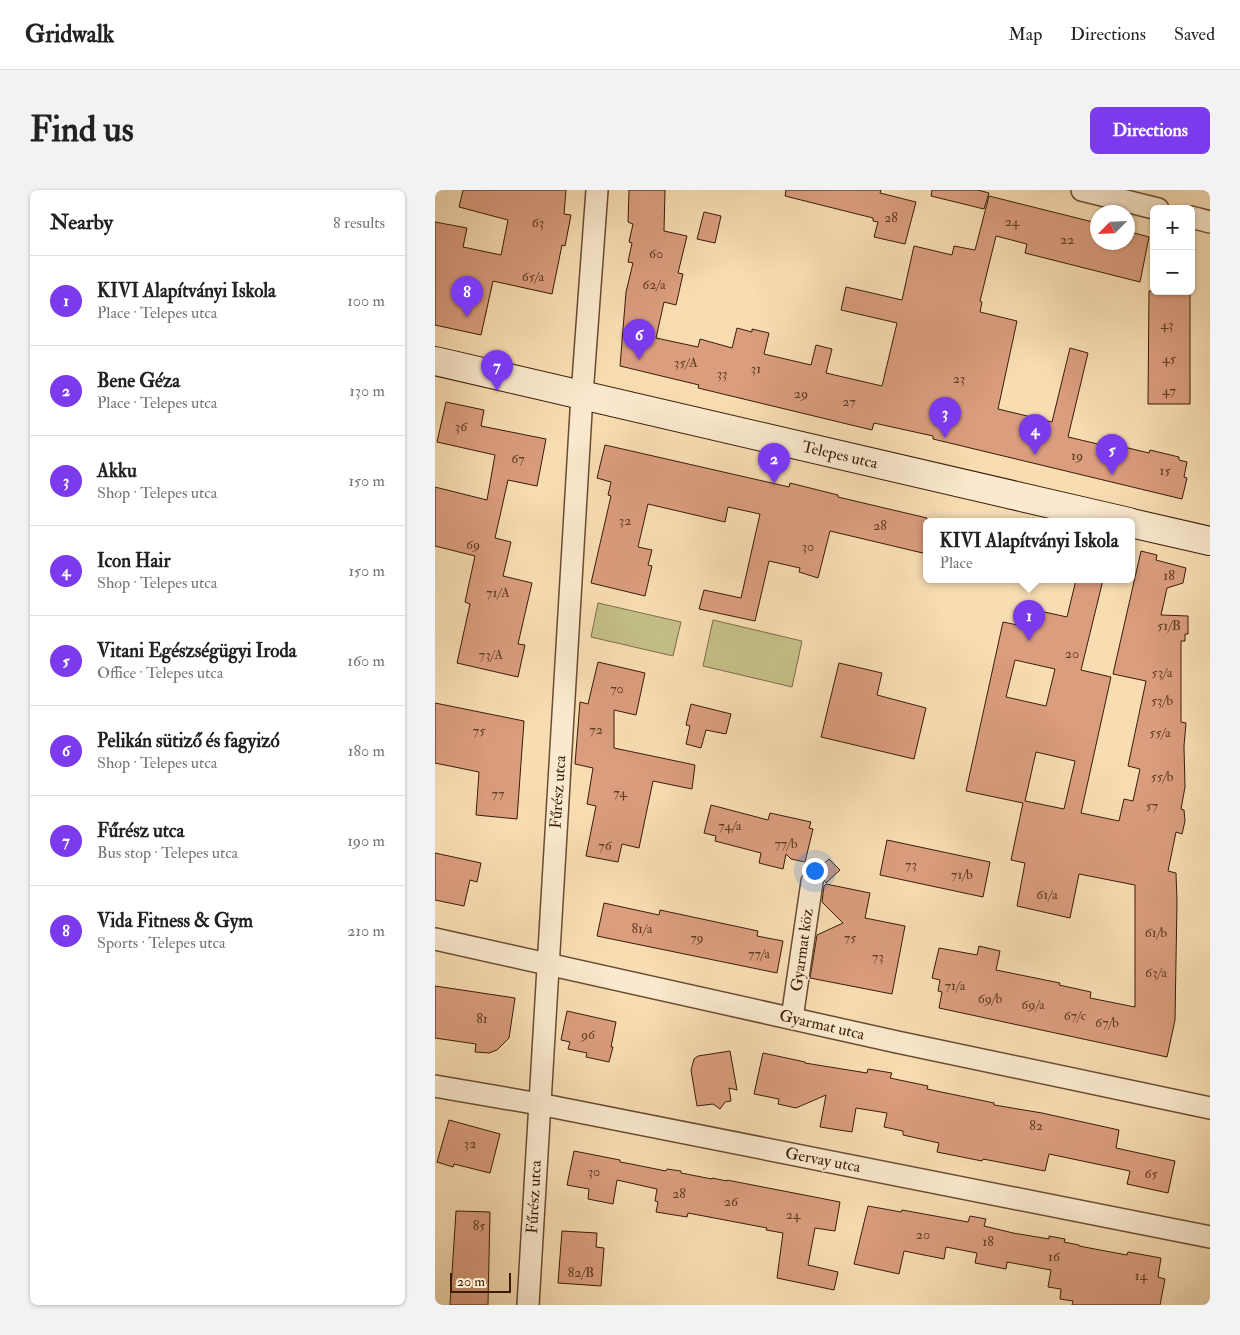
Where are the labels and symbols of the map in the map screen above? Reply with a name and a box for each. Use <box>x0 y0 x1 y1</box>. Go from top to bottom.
north arrow <box>1090 205 1135 250</box>
house number: 28 <box>884 209 898 226</box>
house number: 24 <box>1005 213 1021 230</box>
house number: 63 <box>532 214 544 231</box>
house number: 22 <box>1060 231 1074 248</box>
house number: 60 <box>649 245 663 262</box>
house number: 65/a <box>522 268 544 285</box>
pin: 8 <box>451 276 483 317</box>
house number: 62/a <box>642 276 666 293</box>
house number: 43 <box>1161 316 1173 333</box>
pin: 6 <box>623 319 655 360</box>
pin: 7 <box>481 350 513 391</box>
house number: 45 <box>1162 350 1177 367</box>
house number: 35/A <box>674 354 698 371</box>
house number: 31 <box>751 360 761 377</box>
house number: 33 <box>717 365 727 382</box>
house number: 23 <box>953 370 965 387</box>
house number: 47 <box>1162 382 1176 399</box>
house number: 29 <box>794 385 808 402</box>
house number: 27 <box>842 393 856 410</box>
pin: 3 <box>929 397 961 438</box>
pin: 4 <box>1019 414 1051 455</box>
house number: 36 <box>455 418 468 435</box>
pin: 5 <box>1096 434 1128 475</box>
street label: Telepes utca <box>800 437 880 475</box>
pin: 2 <box>758 443 790 484</box>
house number: 19 <box>1071 447 1083 464</box>
house number: 67 <box>511 450 525 467</box>
house number: 15 <box>1159 462 1171 479</box>
house number: 32 <box>619 512 631 529</box>
house number: 28 <box>873 517 887 534</box>
house number: 69 <box>466 536 480 553</box>
house number: 30 <box>802 538 814 555</box>
house number: 18 <box>1163 567 1175 584</box>
house number: 71/A <box>486 584 510 601</box>
pin: 1 <box>1013 600 1045 641</box>
house number: 51/B <box>1157 617 1181 634</box>
house number: 20 <box>1065 645 1079 662</box>
house number: 73/A <box>479 646 503 663</box>
house number: 53/a <box>1152 664 1173 681</box>
house number: 70 <box>610 680 624 697</box>
house number: 53/b <box>1151 692 1173 709</box>
house number: 72 <box>589 721 603 738</box>
house number: 75 <box>473 722 486 739</box>
house number: 55/a <box>1149 724 1171 741</box>
street label: Fűrész utca <box>545 754 571 829</box>
house number: 55/b <box>1151 768 1173 785</box>
house number: 74 <box>613 784 628 801</box>
house number: 77 <box>492 785 505 802</box>
house number: 57 <box>1146 797 1159 814</box>
house number: 74/a <box>718 817 742 834</box>
house number: 77/b <box>774 835 798 852</box>
house number: 76 <box>598 837 613 854</box>
house number: 73 <box>905 856 917 873</box>
your location <box>802 858 828 884</box>
house number: 71/b <box>951 866 973 883</box>
house number: 61/a <box>1036 886 1058 903</box>
street label: Gyarmat köz <box>786 907 818 993</box>
house number: 81/a <box>632 920 653 937</box>
house number: 61/b <box>1145 924 1167 941</box>
house number: 79 <box>690 929 704 946</box>
house number: 75 <box>844 929 857 946</box>
house number: 77/a <box>748 945 770 962</box>
house number: 73 <box>872 948 884 965</box>
house number: 63/a <box>1145 964 1167 981</box>
house number: 71/a <box>945 977 966 994</box>
house number: 69/b <box>978 990 1002 1007</box>
house number: 69/a <box>1021 996 1045 1013</box>
street label: Gyarmat utca <box>777 1005 867 1045</box>
house number: 67/c <box>1064 1007 1087 1024</box>
house number: 81 <box>476 1010 488 1027</box>
house number: 67/b <box>1095 1014 1119 1031</box>
house number: 96 <box>580 1026 596 1043</box>
house number: 82 <box>1029 1117 1043 1134</box>
house number: 32 <box>464 1135 476 1152</box>
street label: Gervay utca <box>784 1143 863 1177</box>
street label: Fűrész utca <box>522 1159 546 1234</box>
house number: 30 <box>588 1163 600 1180</box>
house number: 65 <box>1144 1165 1158 1182</box>
house number: 28 <box>672 1185 686 1202</box>
house number: 26 <box>724 1193 739 1210</box>
house number: 24 <box>786 1206 802 1223</box>
house number: 85 <box>473 1217 486 1234</box>
house number: 20 <box>916 1226 930 1243</box>
house number: 18 <box>982 1233 994 1250</box>
house number: 16 <box>1048 1248 1061 1265</box>
house number: 82/B <box>568 1264 594 1281</box>
house number: 14 <box>1135 1267 1149 1284</box>
scale bar <box>450 1270 511 1293</box>

